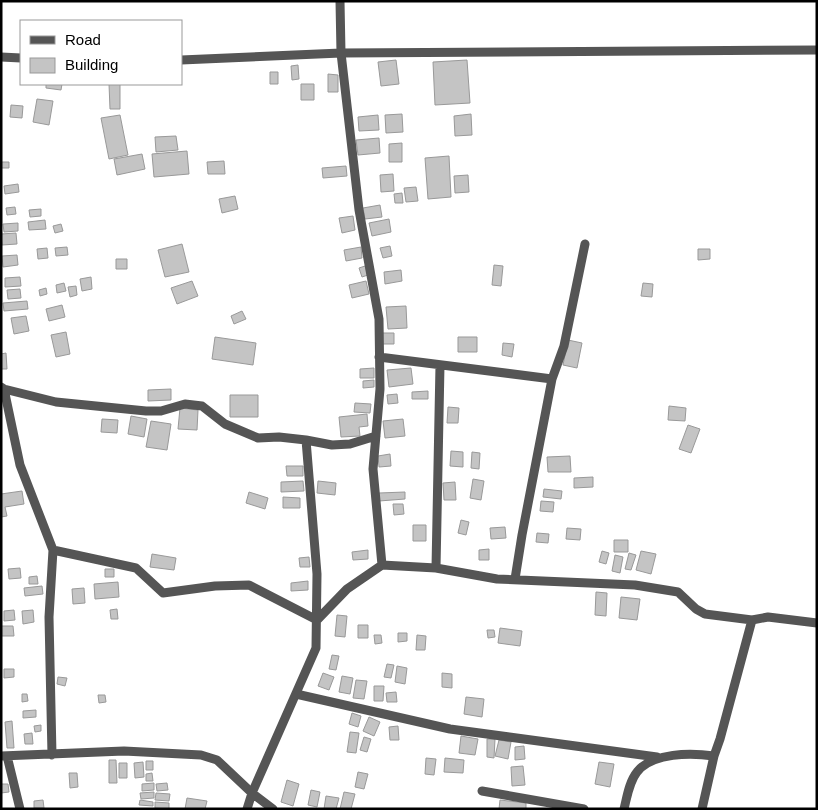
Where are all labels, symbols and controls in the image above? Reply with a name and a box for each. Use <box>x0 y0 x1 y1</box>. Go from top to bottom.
legend <box>20 20 182 85</box>
text: Road <box>65 31 101 48</box>
text: Building <box>65 56 118 73</box>

